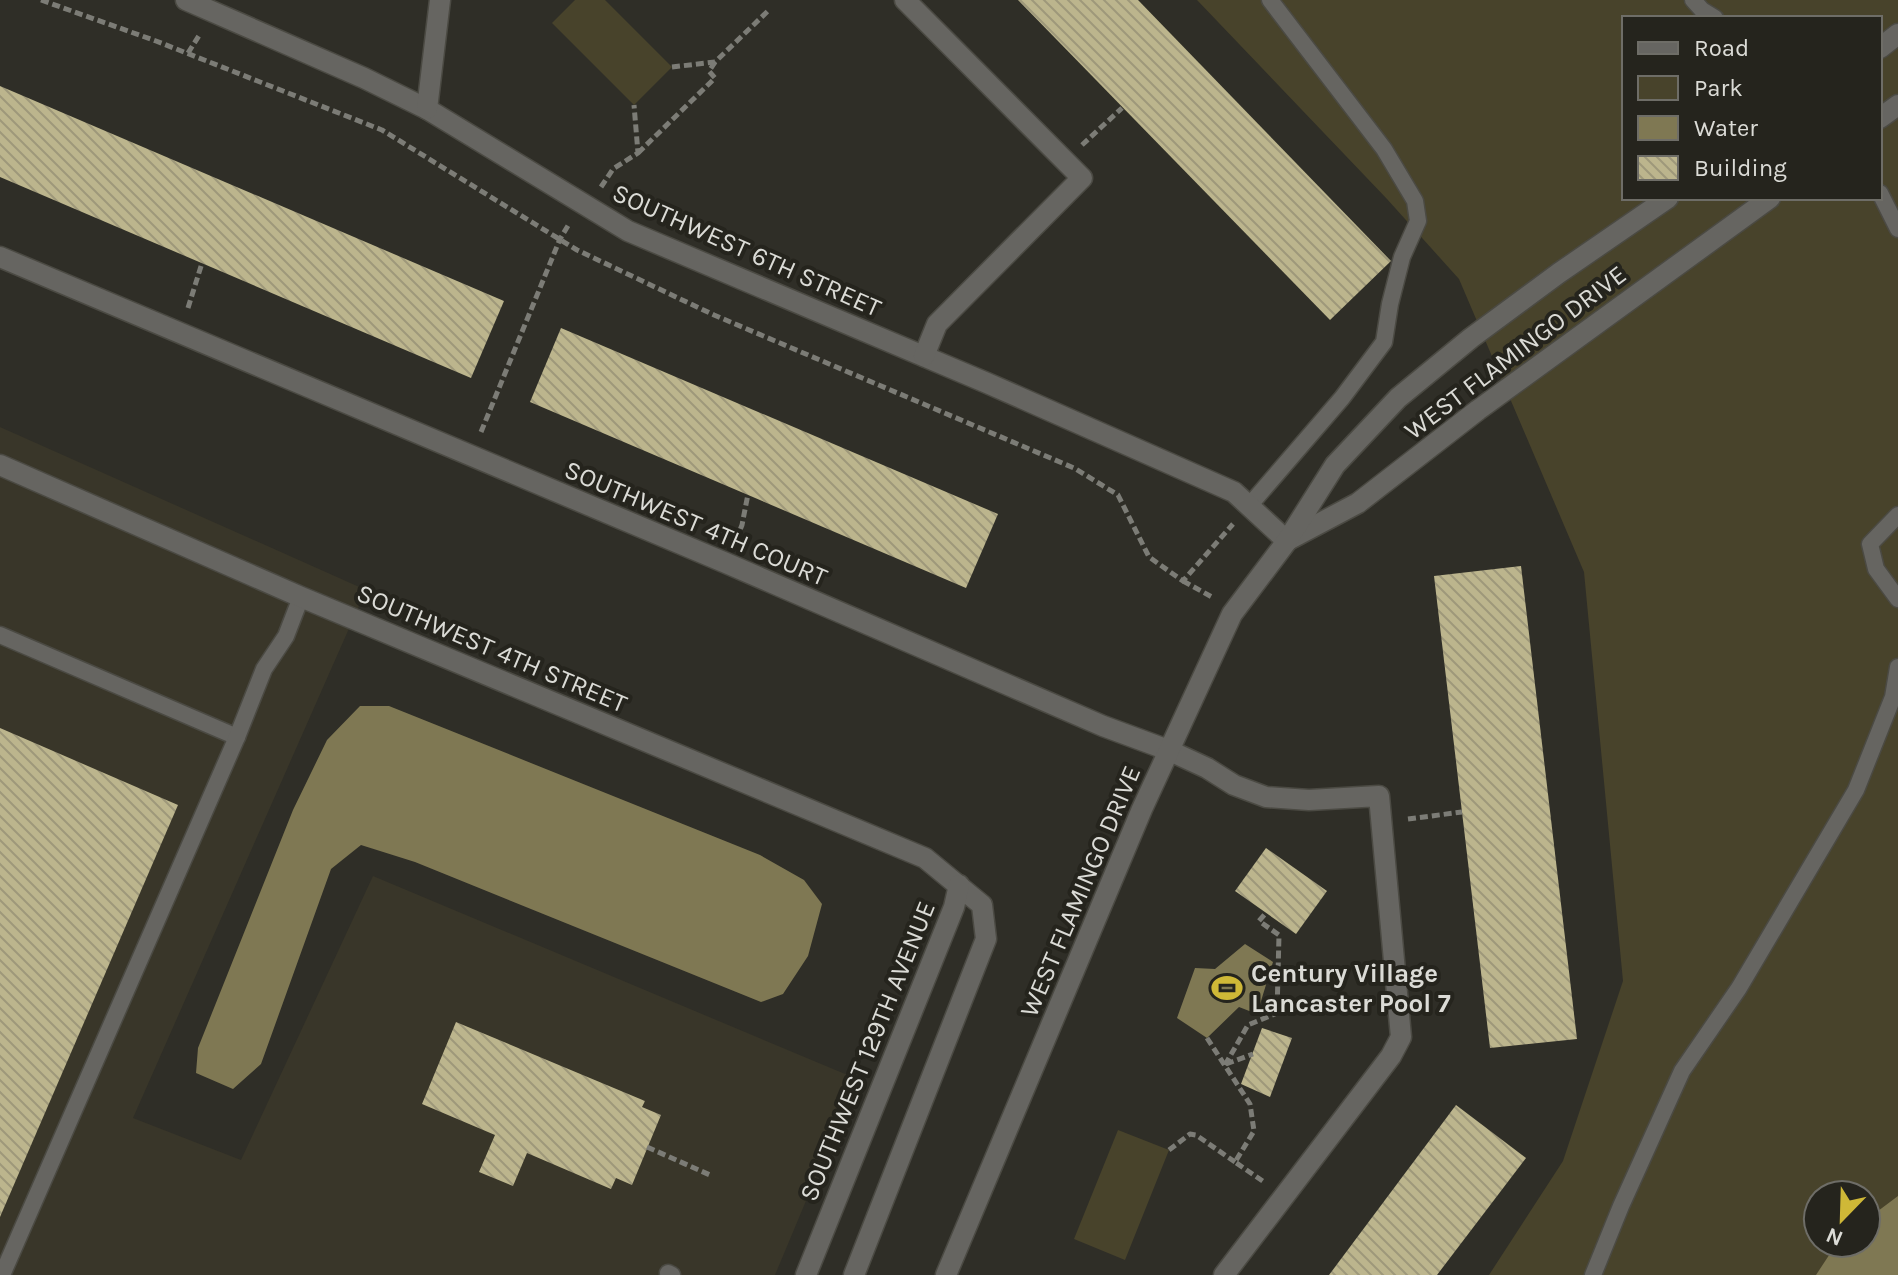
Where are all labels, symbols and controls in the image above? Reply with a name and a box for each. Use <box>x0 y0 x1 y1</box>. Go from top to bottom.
legend <box>1622 16 1882 200</box>
text: Road <box>1694 34 1749 62</box>
text: Park <box>1694 74 1743 102</box>
text: Water <box>1694 114 1758 142</box>
text: Building <box>1694 154 1787 182</box>
street label: SOUTHWEST 6TH STREET <box>608 177 886 324</box>
street label: WEST FLAMINGO DRIVE <box>1398 259 1632 446</box>
street label: SOUTHWEST 4TH COURT <box>560 454 832 593</box>
street label: SOUTHWEST 4TH STREET <box>352 577 632 720</box>
street label: WEST FLAMINGO DRIVE <box>1013 761 1147 1021</box>
street label: SOUTHWEST 129TH AVENUE <box>793 897 942 1206</box>
place label: Century Village Lancaster Pool 7 <box>1251 958 1451 1019</box>
sports icon: Century Village Lancaster Pool 7 <box>1210 971 1244 1005</box>
north arrow <box>1802 1179 1882 1259</box>
text: N <box>1822 1221 1847 1252</box>

